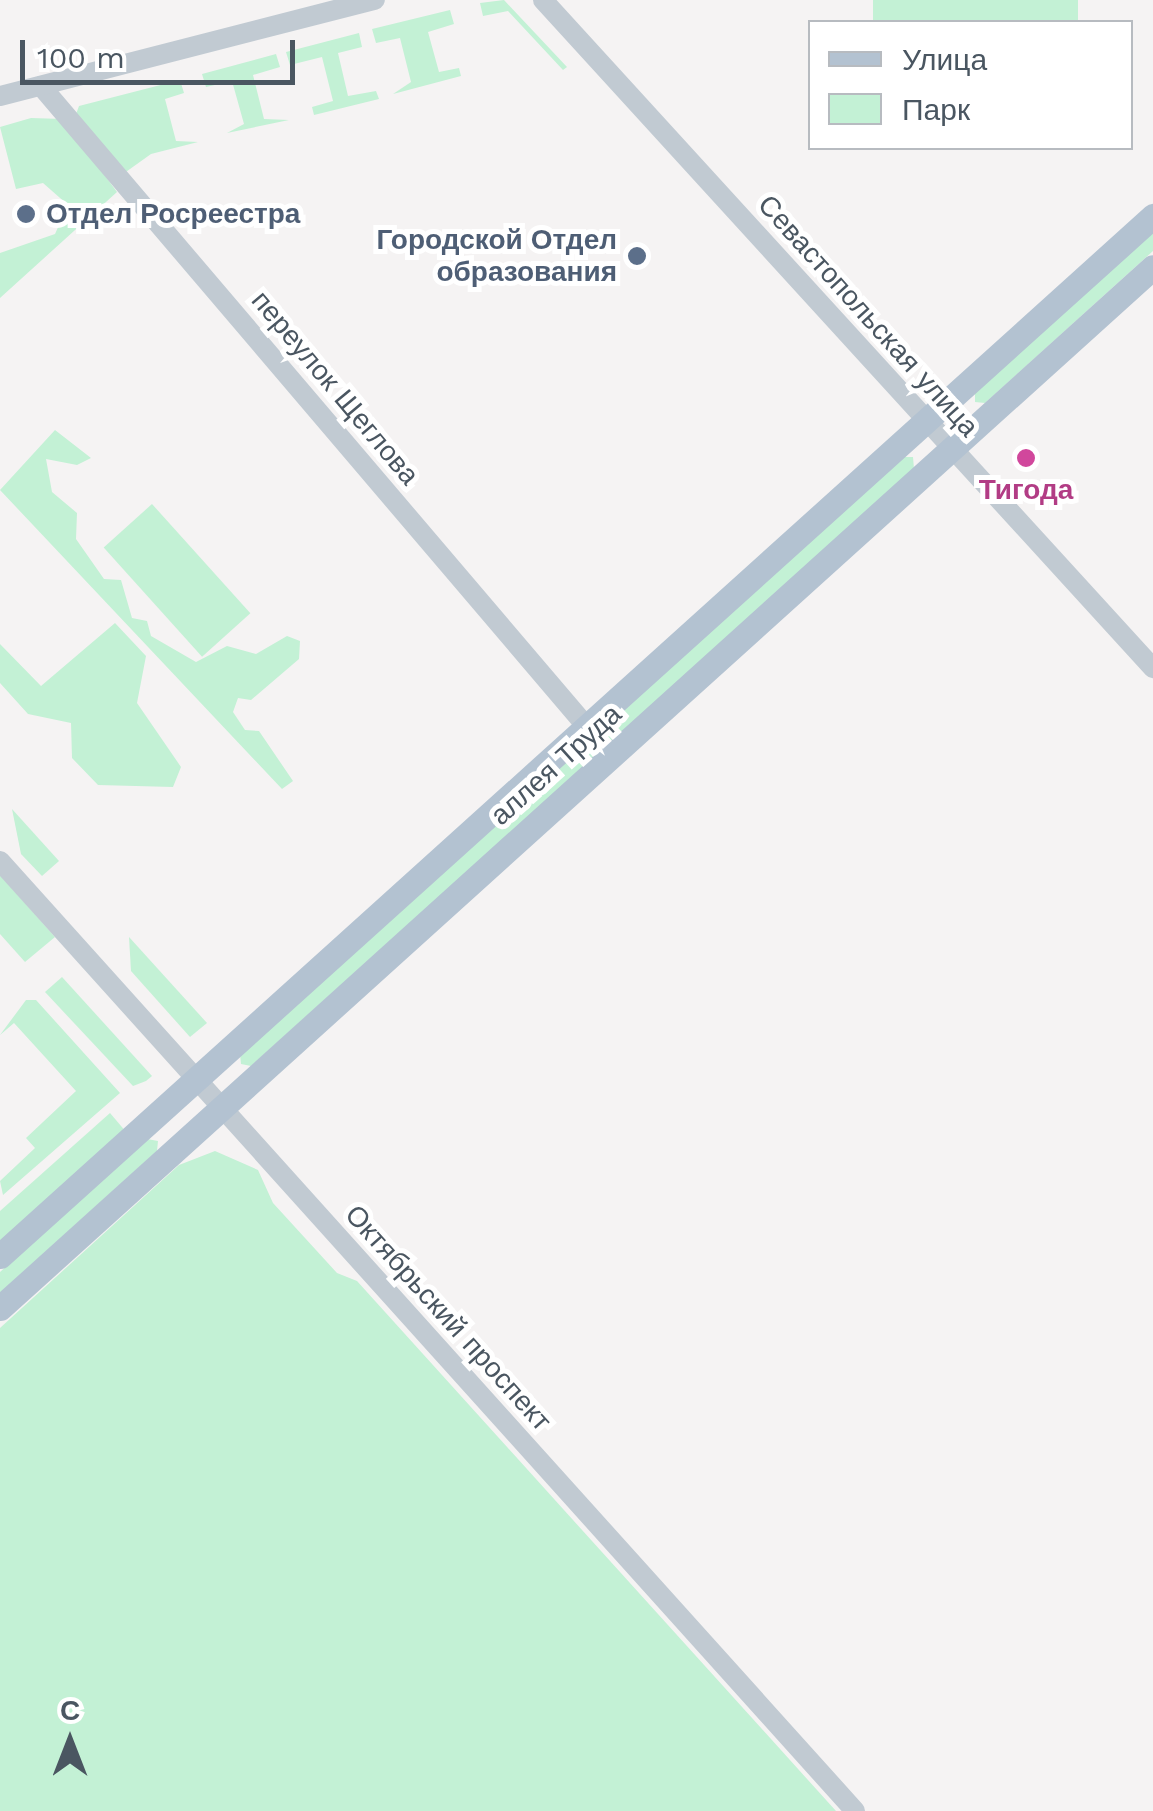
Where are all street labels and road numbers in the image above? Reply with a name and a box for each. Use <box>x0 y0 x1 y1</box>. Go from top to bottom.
street label: Севастопольская улица <box>751 188 985 444</box>
street label: переулок Щеглова <box>244 284 426 492</box>
street label: аллея Труда <box>484 698 628 832</box>
street label: Октябрьский проспект <box>338 1198 558 1438</box>

